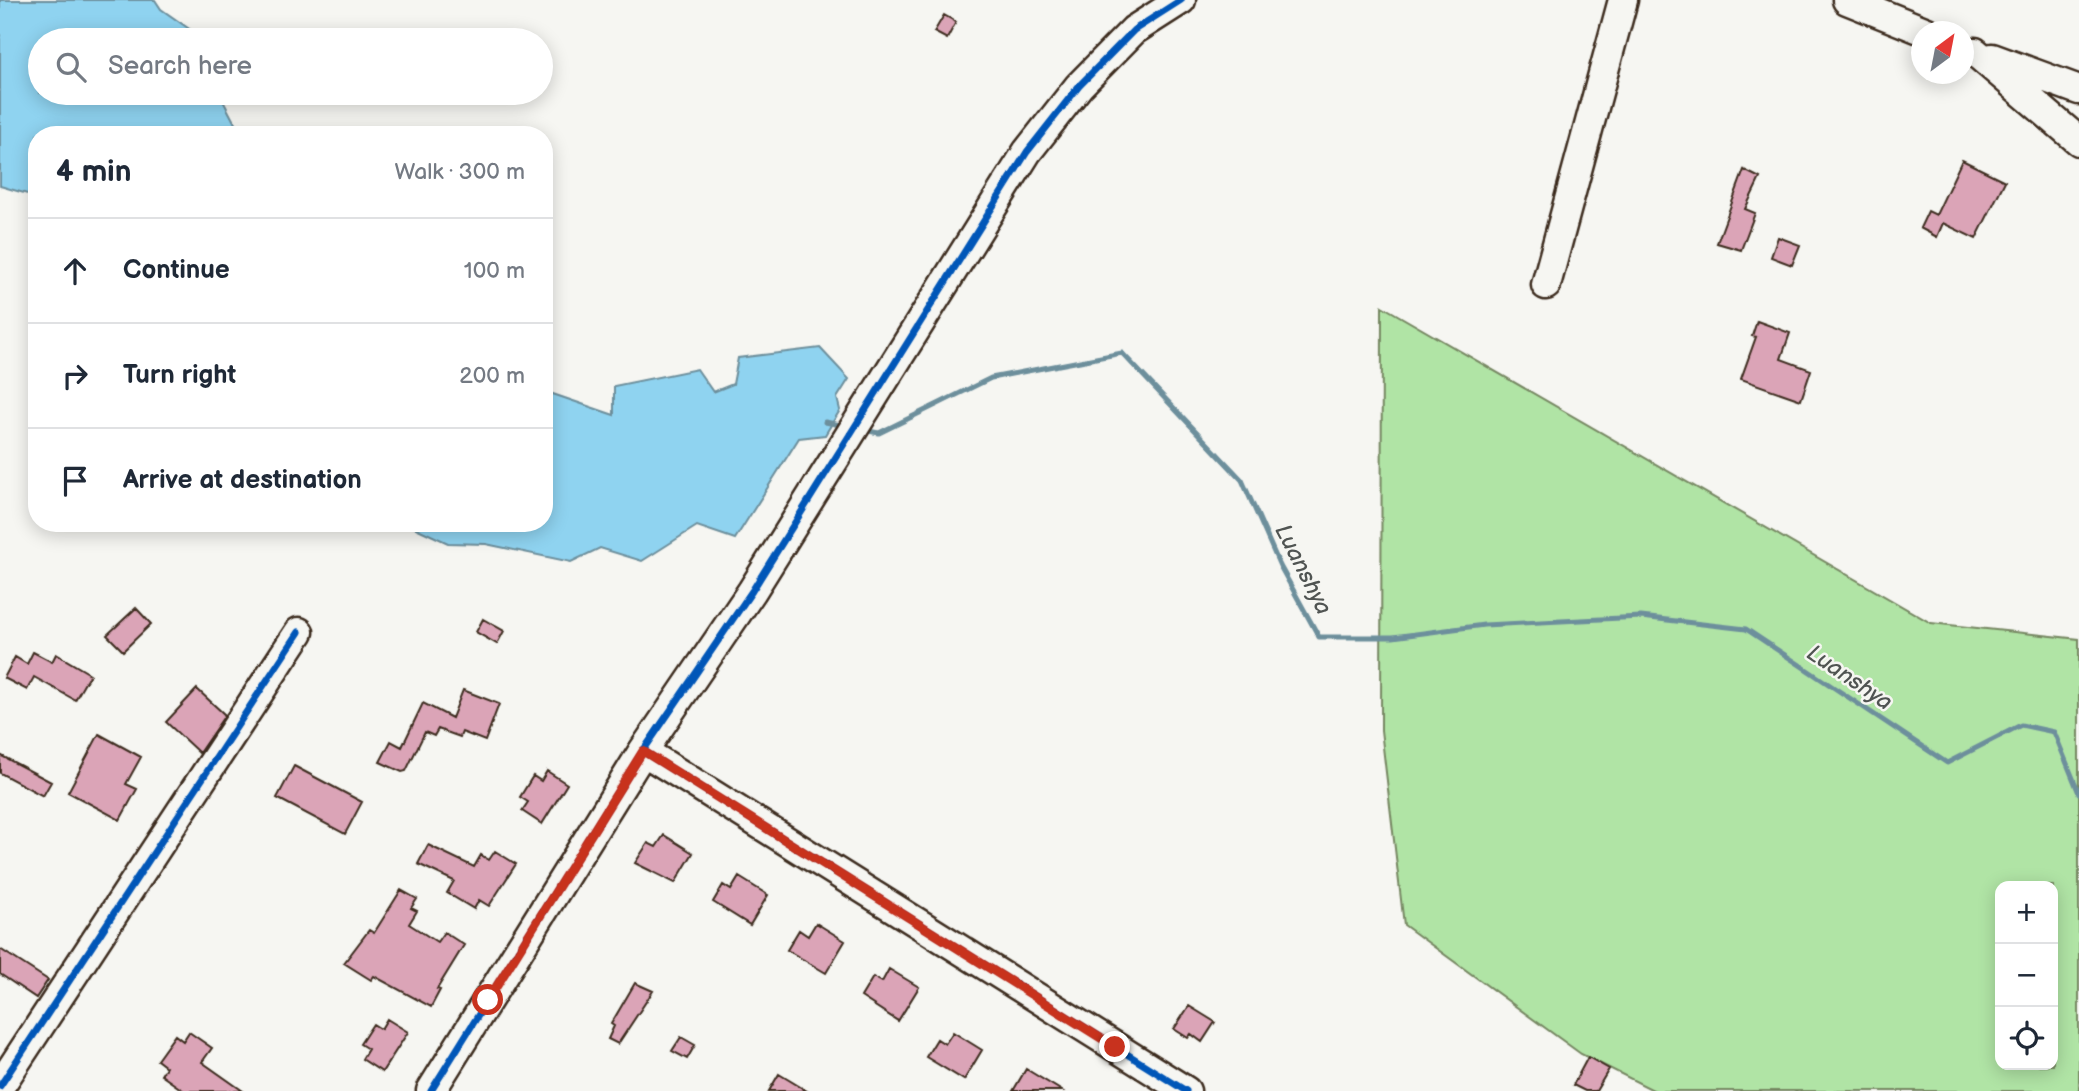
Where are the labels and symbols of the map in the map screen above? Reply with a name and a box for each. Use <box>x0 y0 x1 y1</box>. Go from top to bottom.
north arrow <box>1911 21 1974 84</box>
water label: Luanshya <box>1269 520 1338 619</box>
water label: Luanshya <box>1801 639 1898 717</box>
route start <box>472 984 503 1015</box>
route end <box>1099 1031 1130 1062</box>

